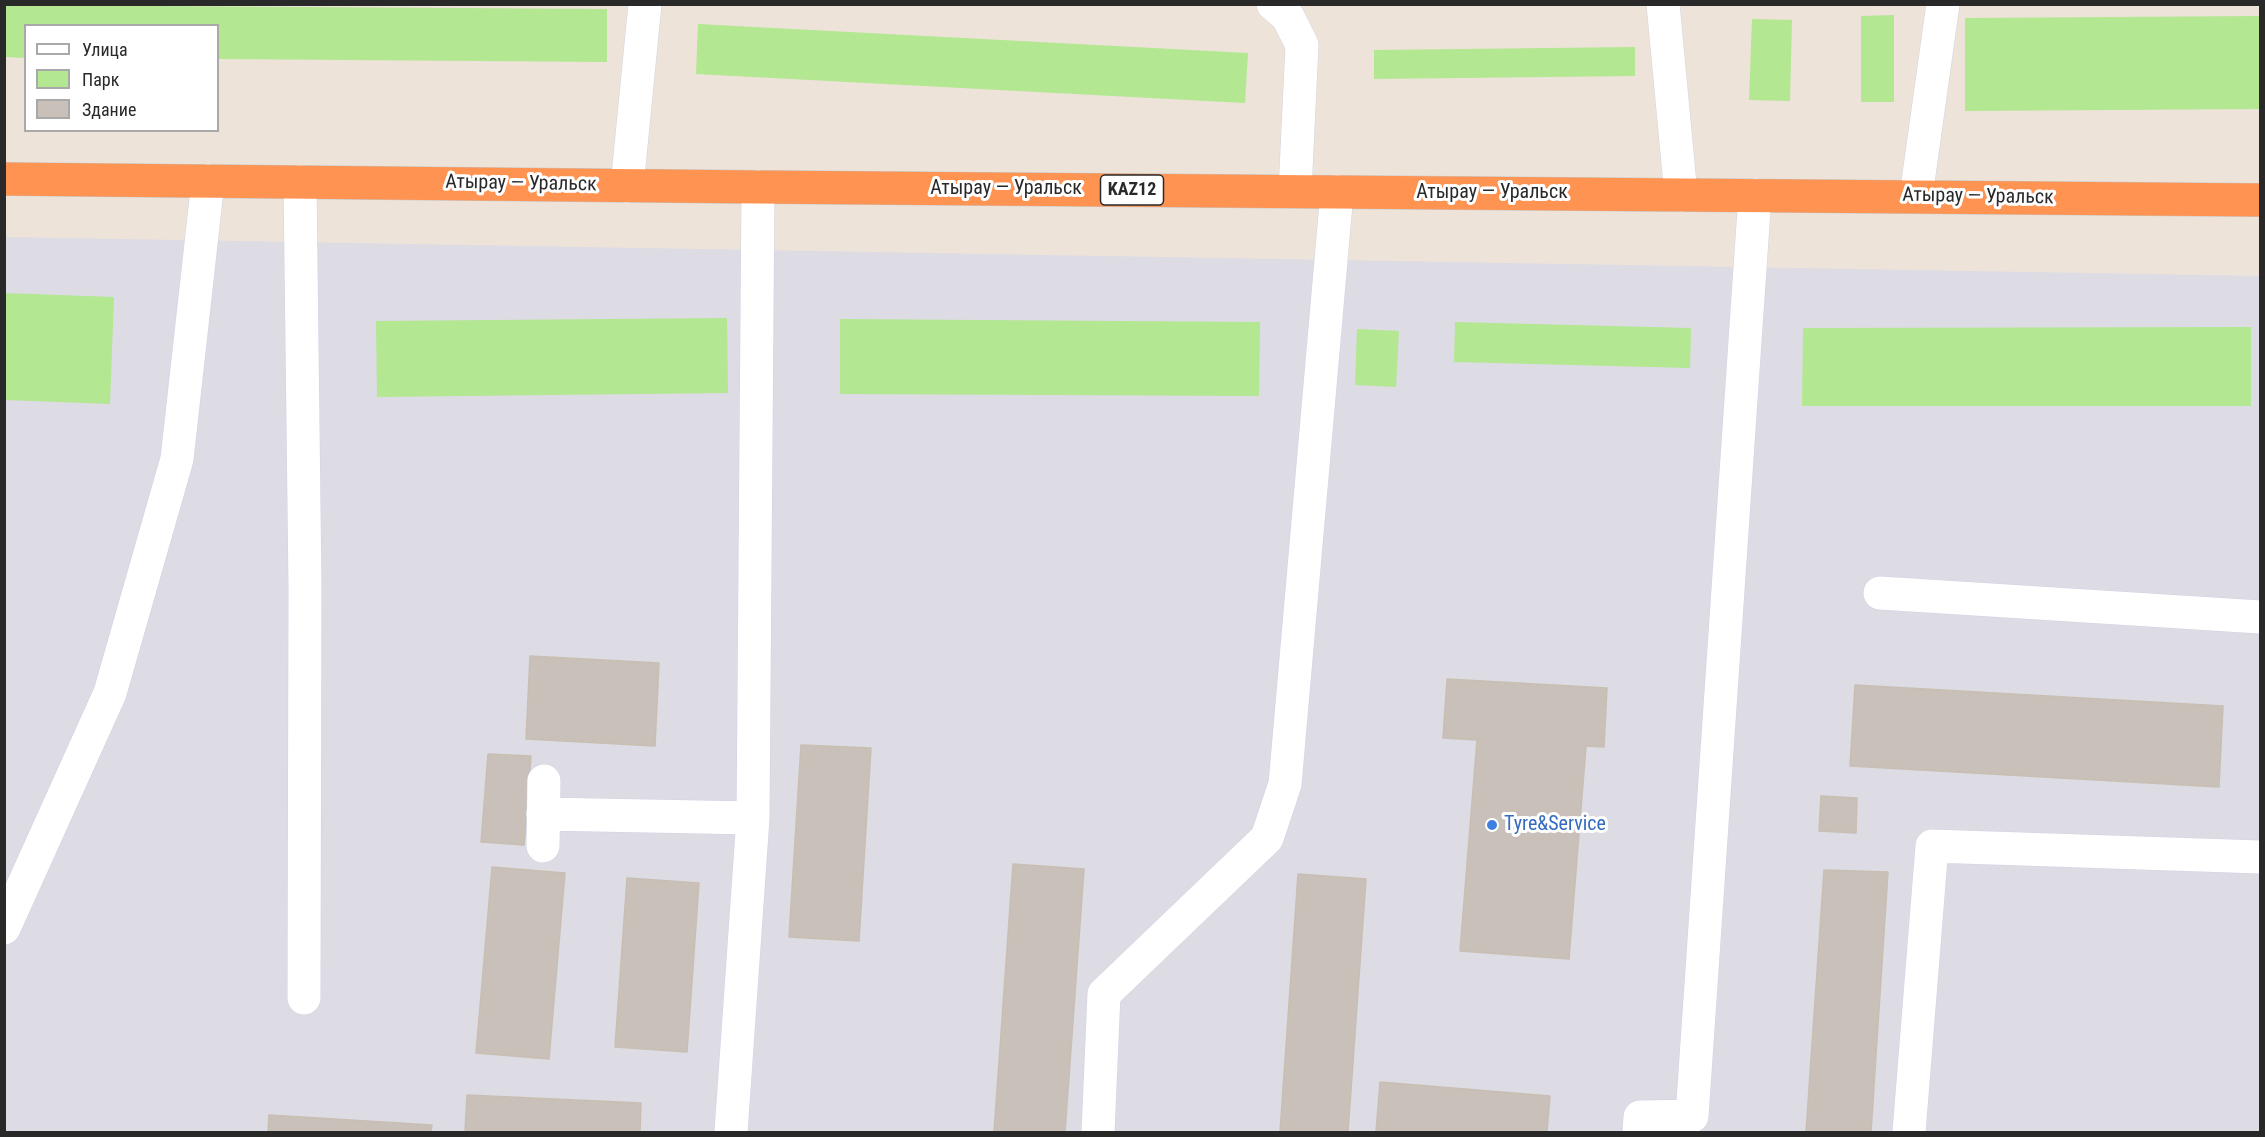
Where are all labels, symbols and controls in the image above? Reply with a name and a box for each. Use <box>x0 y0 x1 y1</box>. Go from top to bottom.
legend <box>24 24 219 132</box>
text: Улица <box>82 39 128 60</box>
text: Парк <box>82 69 119 90</box>
text: Здание <box>82 99 136 120</box>
street label: Атырау — Уральск <box>445 171 597 197</box>
road number: KAZ12 <box>1100 175 1164 205</box>
street label: Атырау — Уральск <box>930 177 1082 201</box>
street label: Атырау — Уральск <box>1416 181 1568 205</box>
street label: Атырау — Уральск <box>1902 184 2054 210</box>
place label: Tyre&Service <box>1504 813 1606 837</box>
marker: Tyre&Service <box>1485 818 1499 832</box>

